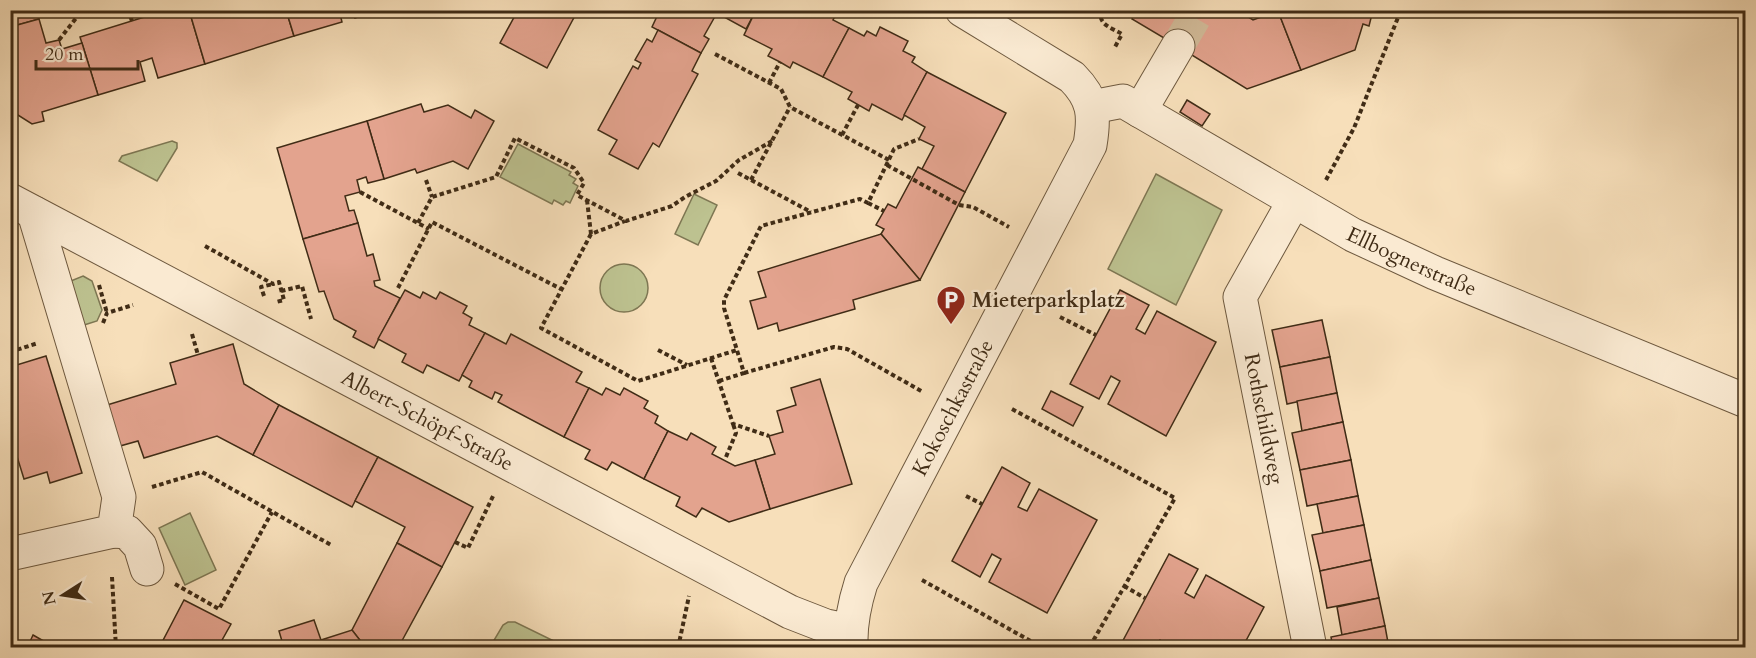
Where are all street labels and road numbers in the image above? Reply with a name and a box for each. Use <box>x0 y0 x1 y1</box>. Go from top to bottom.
street label: Ellbognerstraße <box>1342 220 1481 304</box>
street label: Kokoschkastraße <box>905 334 1001 481</box>
street label: Rothschildweg <box>1237 351 1291 487</box>
street label: Albert-Schöpf-Straße <box>336 364 518 478</box>

